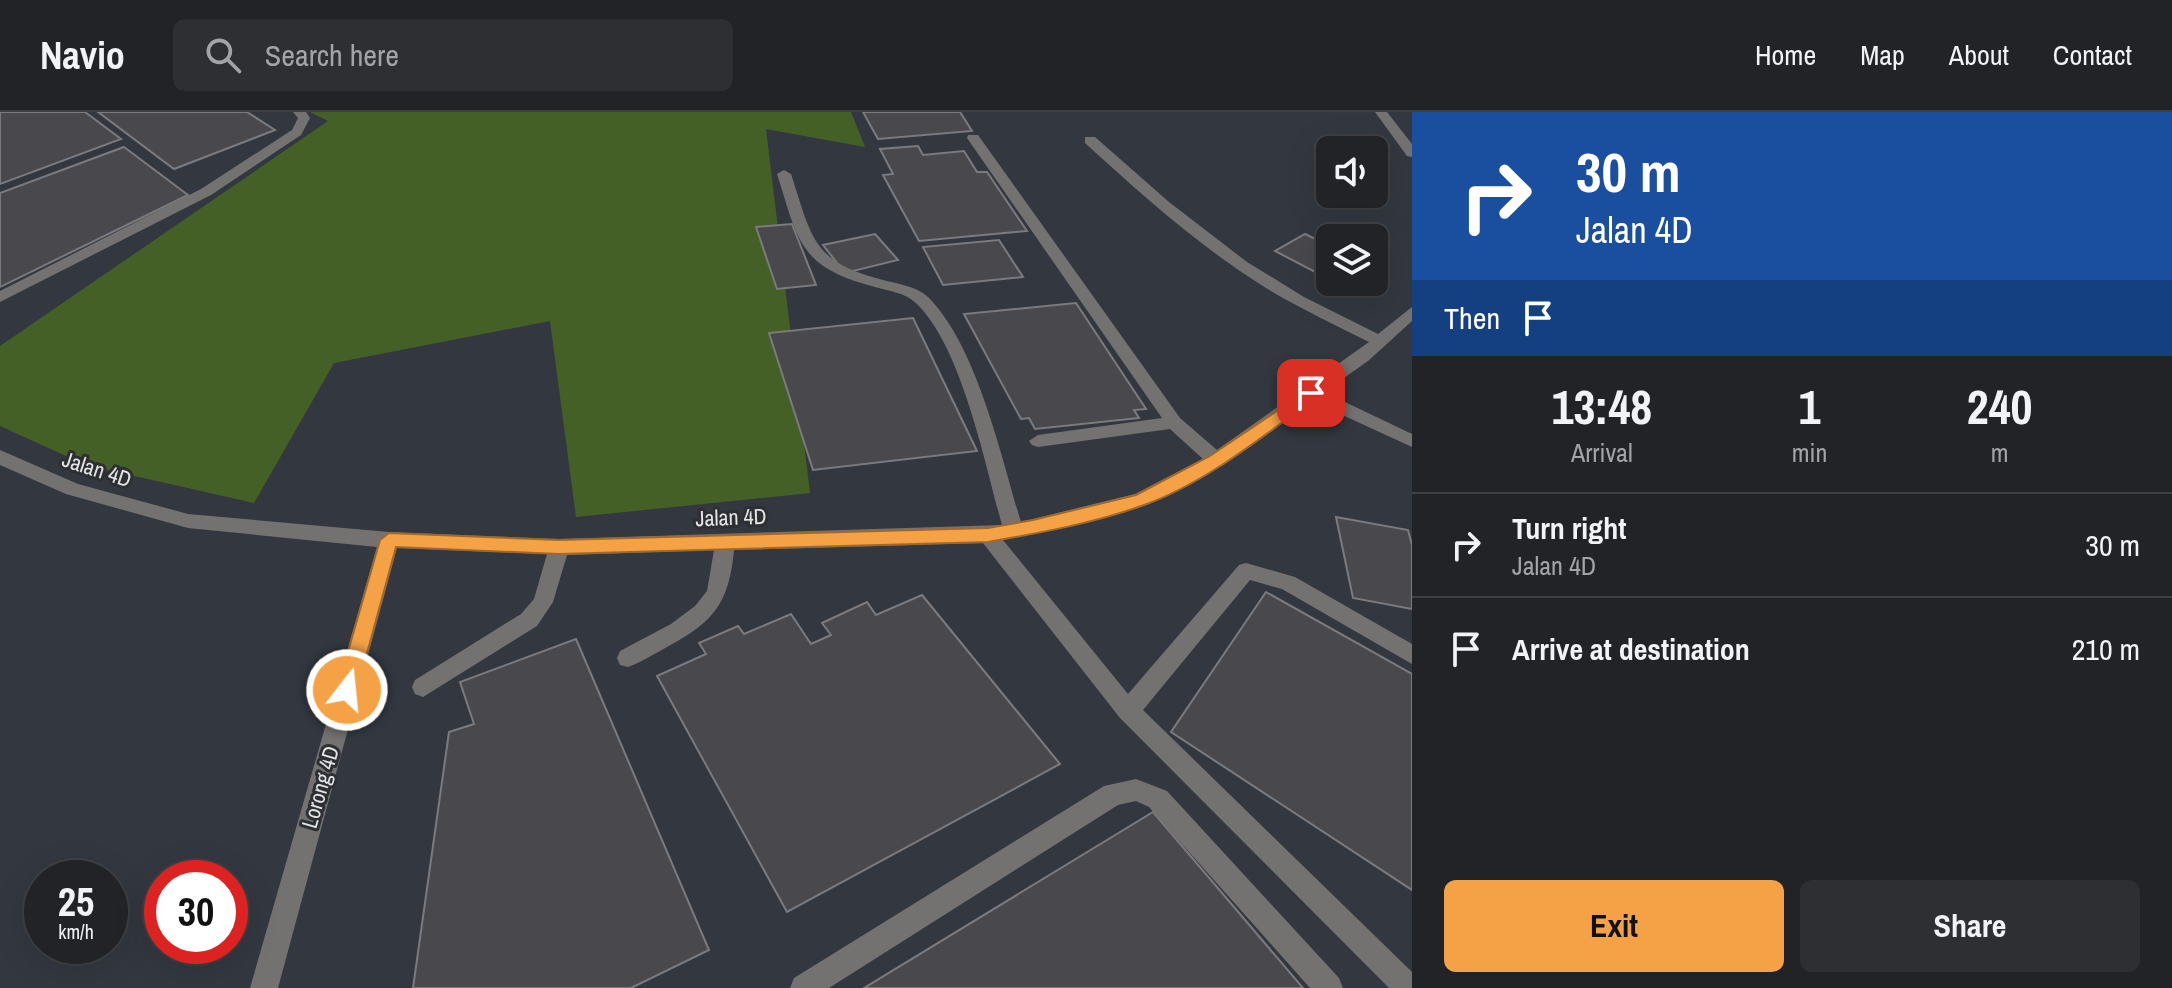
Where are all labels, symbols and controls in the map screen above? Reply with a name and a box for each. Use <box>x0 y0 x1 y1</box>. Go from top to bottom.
search box <box>173 19 733 91</box>
text: Navio <box>40 30 125 81</box>
icon: search <box>201 33 245 77</box>
text: Search here <box>265 35 399 75</box>
text: Home <box>1755 36 1816 74</box>
text: Map <box>1860 36 1905 74</box>
text: About <box>1949 36 2009 74</box>
text: Contact <box>2053 36 2132 74</box>
text: 30 m <box>1576 134 1681 209</box>
map controls <box>1316 136 1388 296</box>
button: sound <box>1316 136 1388 208</box>
icon: right <box>1444 144 1548 248</box>
text: Jalan 4D <box>1576 206 1693 254</box>
button: layers <box>1316 224 1388 296</box>
icon: arrive <box>1516 296 1560 340</box>
text: Then <box>1444 298 1500 338</box>
pin <box>1277 359 1345 427</box>
icon: arrive <box>1289 371 1333 415</box>
text: 13:48 <box>1552 374 1652 439</box>
text: 1 <box>1799 374 1820 439</box>
text: 240 <box>1967 374 2032 439</box>
text: Arrival <box>1571 435 1633 470</box>
text: min <box>1792 435 1827 470</box>
text: m <box>1991 435 2009 470</box>
street label: Jalan 4D <box>59 444 135 494</box>
street label: Jalan 4D <box>695 501 767 533</box>
text: Turn right <box>1512 508 1626 548</box>
icon: right <box>1444 523 1488 567</box>
text: 30 m <box>2085 525 2140 565</box>
text: Jalan 4D <box>1512 548 1596 583</box>
icon: arrive <box>1444 627 1488 671</box>
text: Arrive at destination <box>1512 629 1750 669</box>
text: 210 m <box>2072 629 2140 669</box>
position arrow <box>305 648 389 732</box>
street label: Lorong 4D <box>294 742 346 832</box>
speed limit sign: 30 <box>144 860 248 964</box>
text: 25 <box>58 875 94 928</box>
button: Exit <box>1444 880 1784 972</box>
button: Share <box>1800 880 2140 972</box>
text: km/h <box>58 918 94 945</box>

